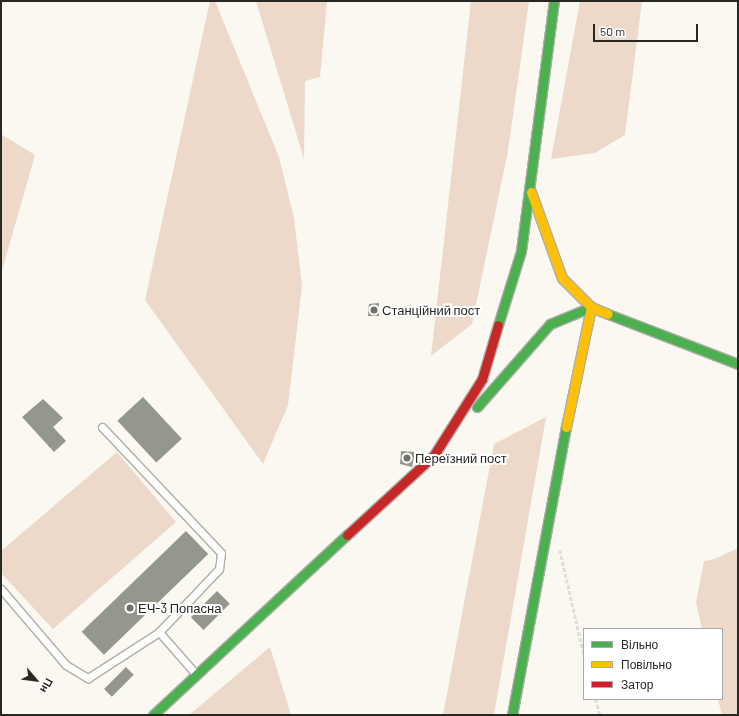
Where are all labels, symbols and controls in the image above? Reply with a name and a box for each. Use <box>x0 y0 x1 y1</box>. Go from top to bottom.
scale bar <box>595 16 700 42</box>
text: 50 m <box>600 24 625 38</box>
place label: Станційний пост <box>382 302 480 318</box>
marker: Станційний пост <box>369 305 379 315</box>
place label: Переїзний пост <box>415 450 507 466</box>
marker: Переїзний пост <box>402 453 412 463</box>
place label: ЕЧ-3 Попасна <box>138 600 222 616</box>
marker: ЕЧ-3 Попасна <box>125 603 135 613</box>
legend <box>583 628 723 700</box>
text: Вільно <box>621 637 658 651</box>
text: Повільно <box>621 657 672 671</box>
north arrow <box>16 660 56 700</box>
text: Пн <box>38 676 56 695</box>
text: Затор <box>621 677 653 691</box>

